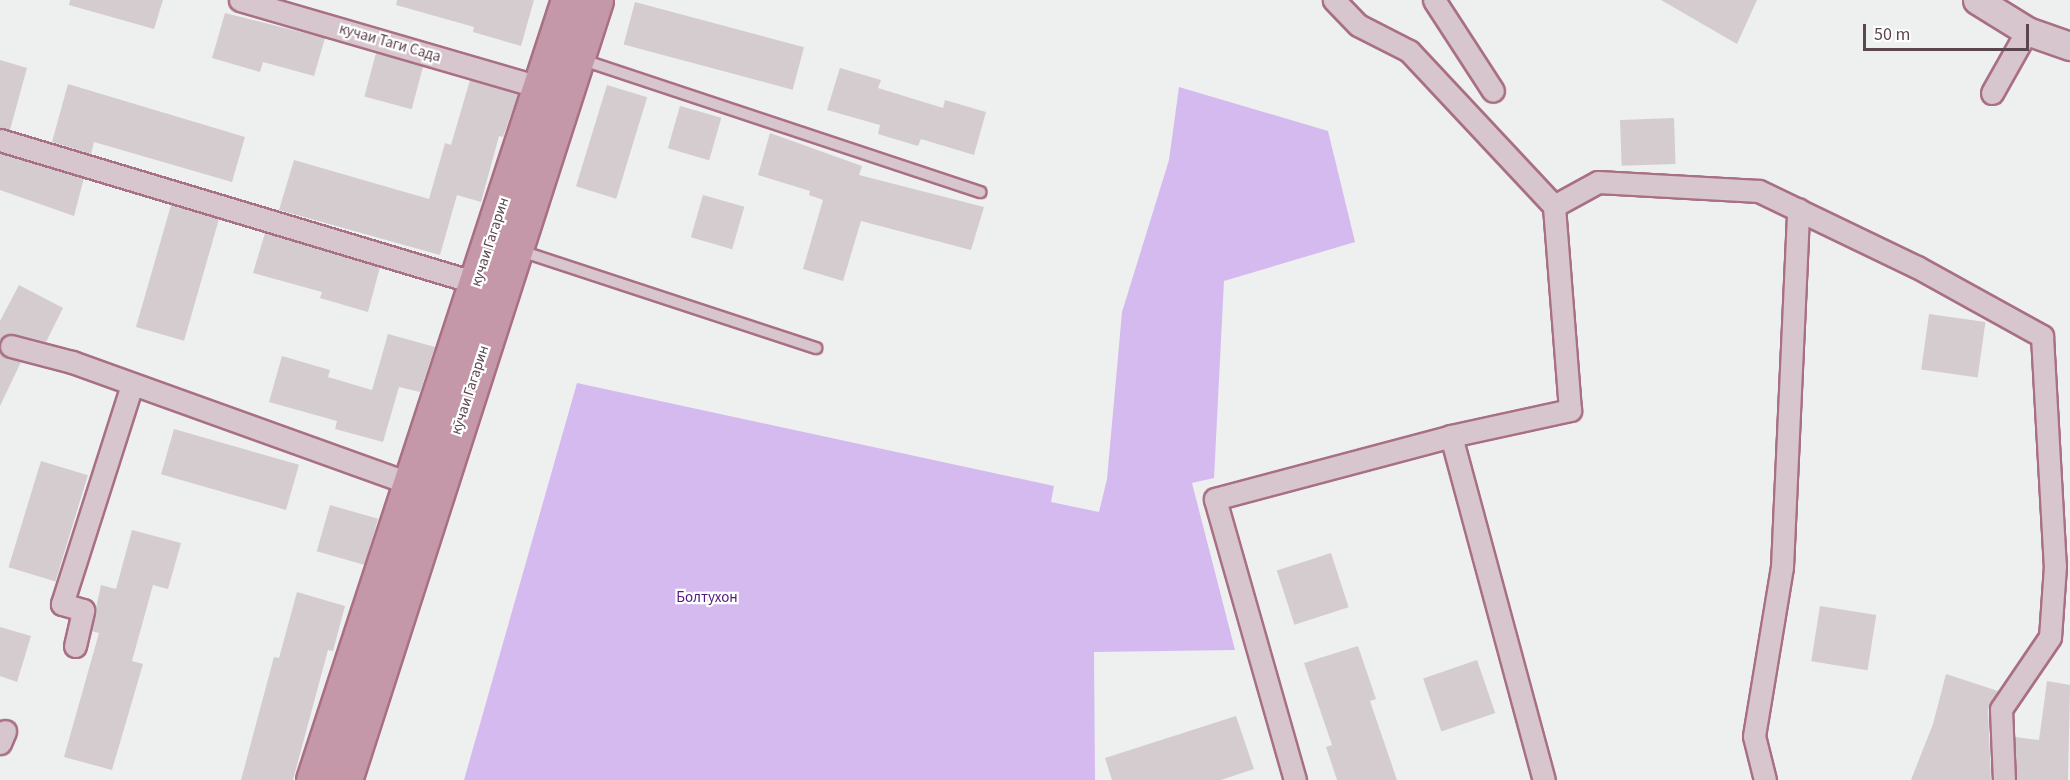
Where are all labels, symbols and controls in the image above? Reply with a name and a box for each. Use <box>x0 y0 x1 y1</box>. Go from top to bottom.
scale bar <box>1866 12 2032 50</box>
street label: кучаи Таги Сада <box>337 20 443 66</box>
text: 50 m <box>1874 22 1910 47</box>
street label: кучаи Гагарин <box>467 195 513 289</box>
street label: кӯчаи Гагарин <box>447 343 493 437</box>
park label: Болтухон <box>676 589 738 607</box>

